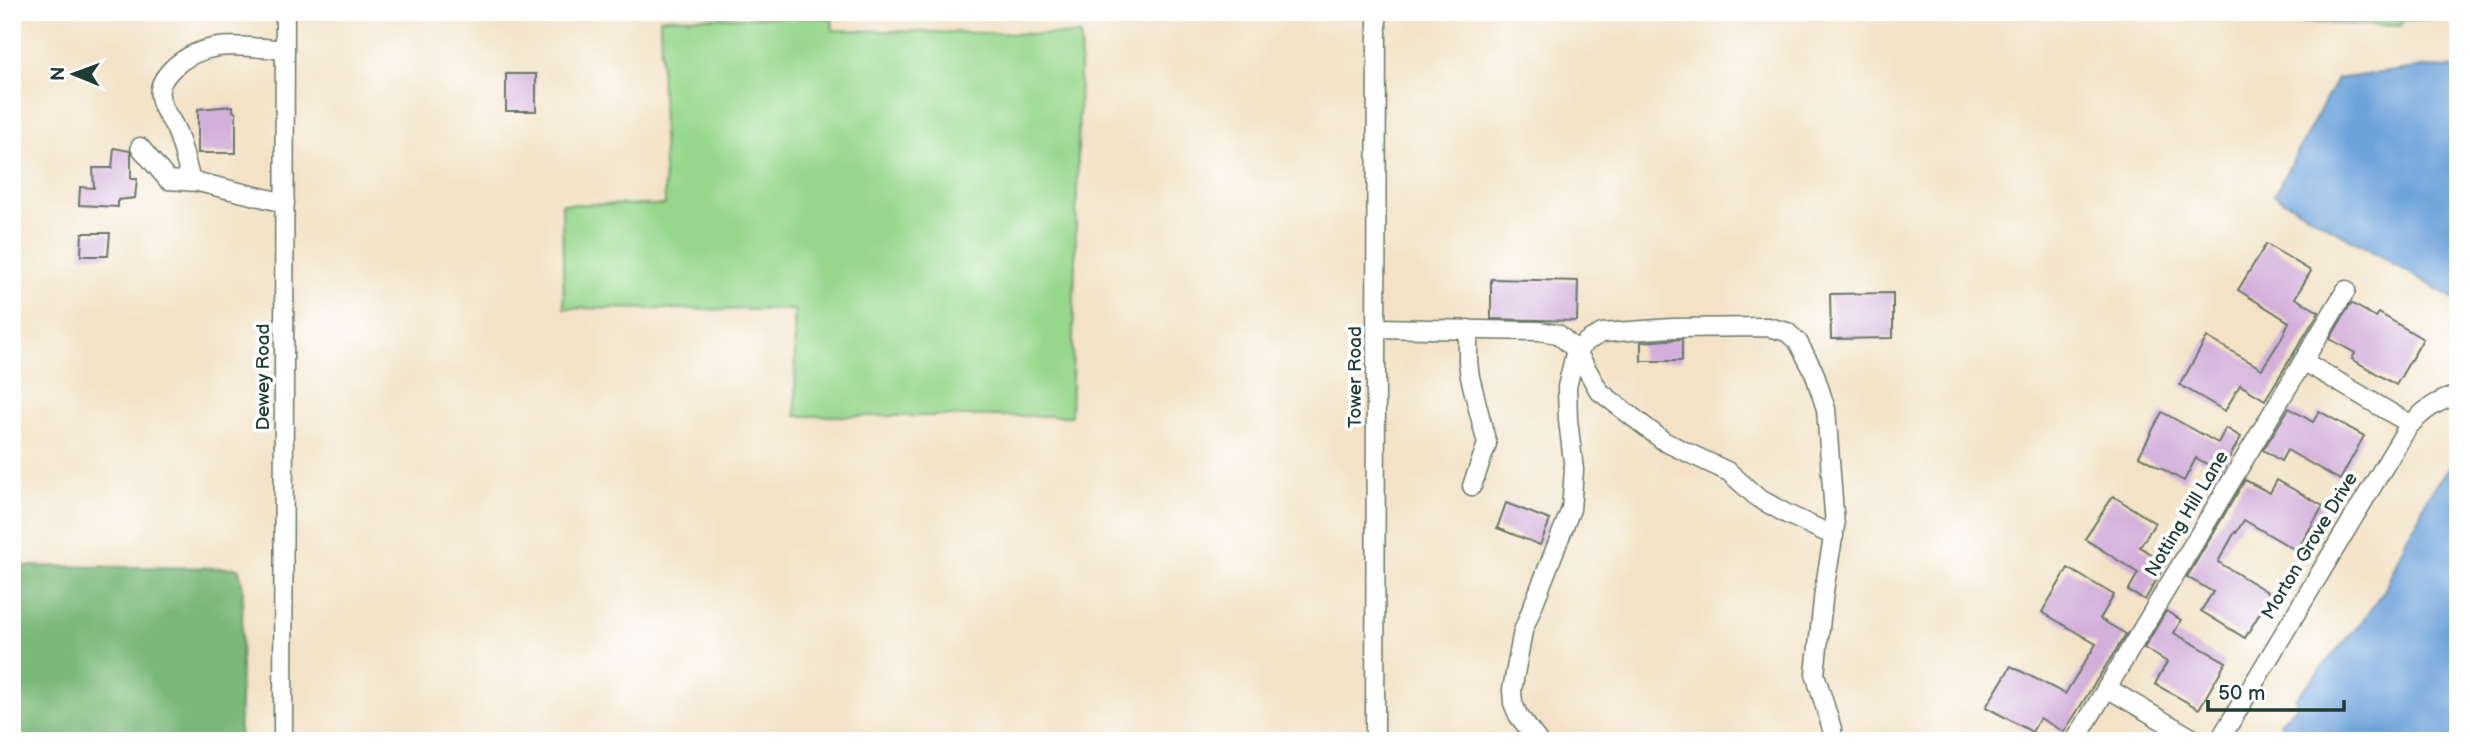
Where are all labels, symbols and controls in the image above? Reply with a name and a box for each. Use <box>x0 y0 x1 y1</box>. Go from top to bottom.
north arrow <box>38 38 108 108</box>
text: N <box>47 66 70 81</box>
street label: Dewey Road <box>252 324 275 430</box>
street label: Tower Road <box>1344 326 1367 428</box>
street label: Notting Hill Lane <box>2140 447 2234 581</box>
street label: Morton Grove Drive <box>2257 468 2363 624</box>
scale bar <box>2208 669 2344 713</box>
text: 50 m <box>2218 681 2265 706</box>

